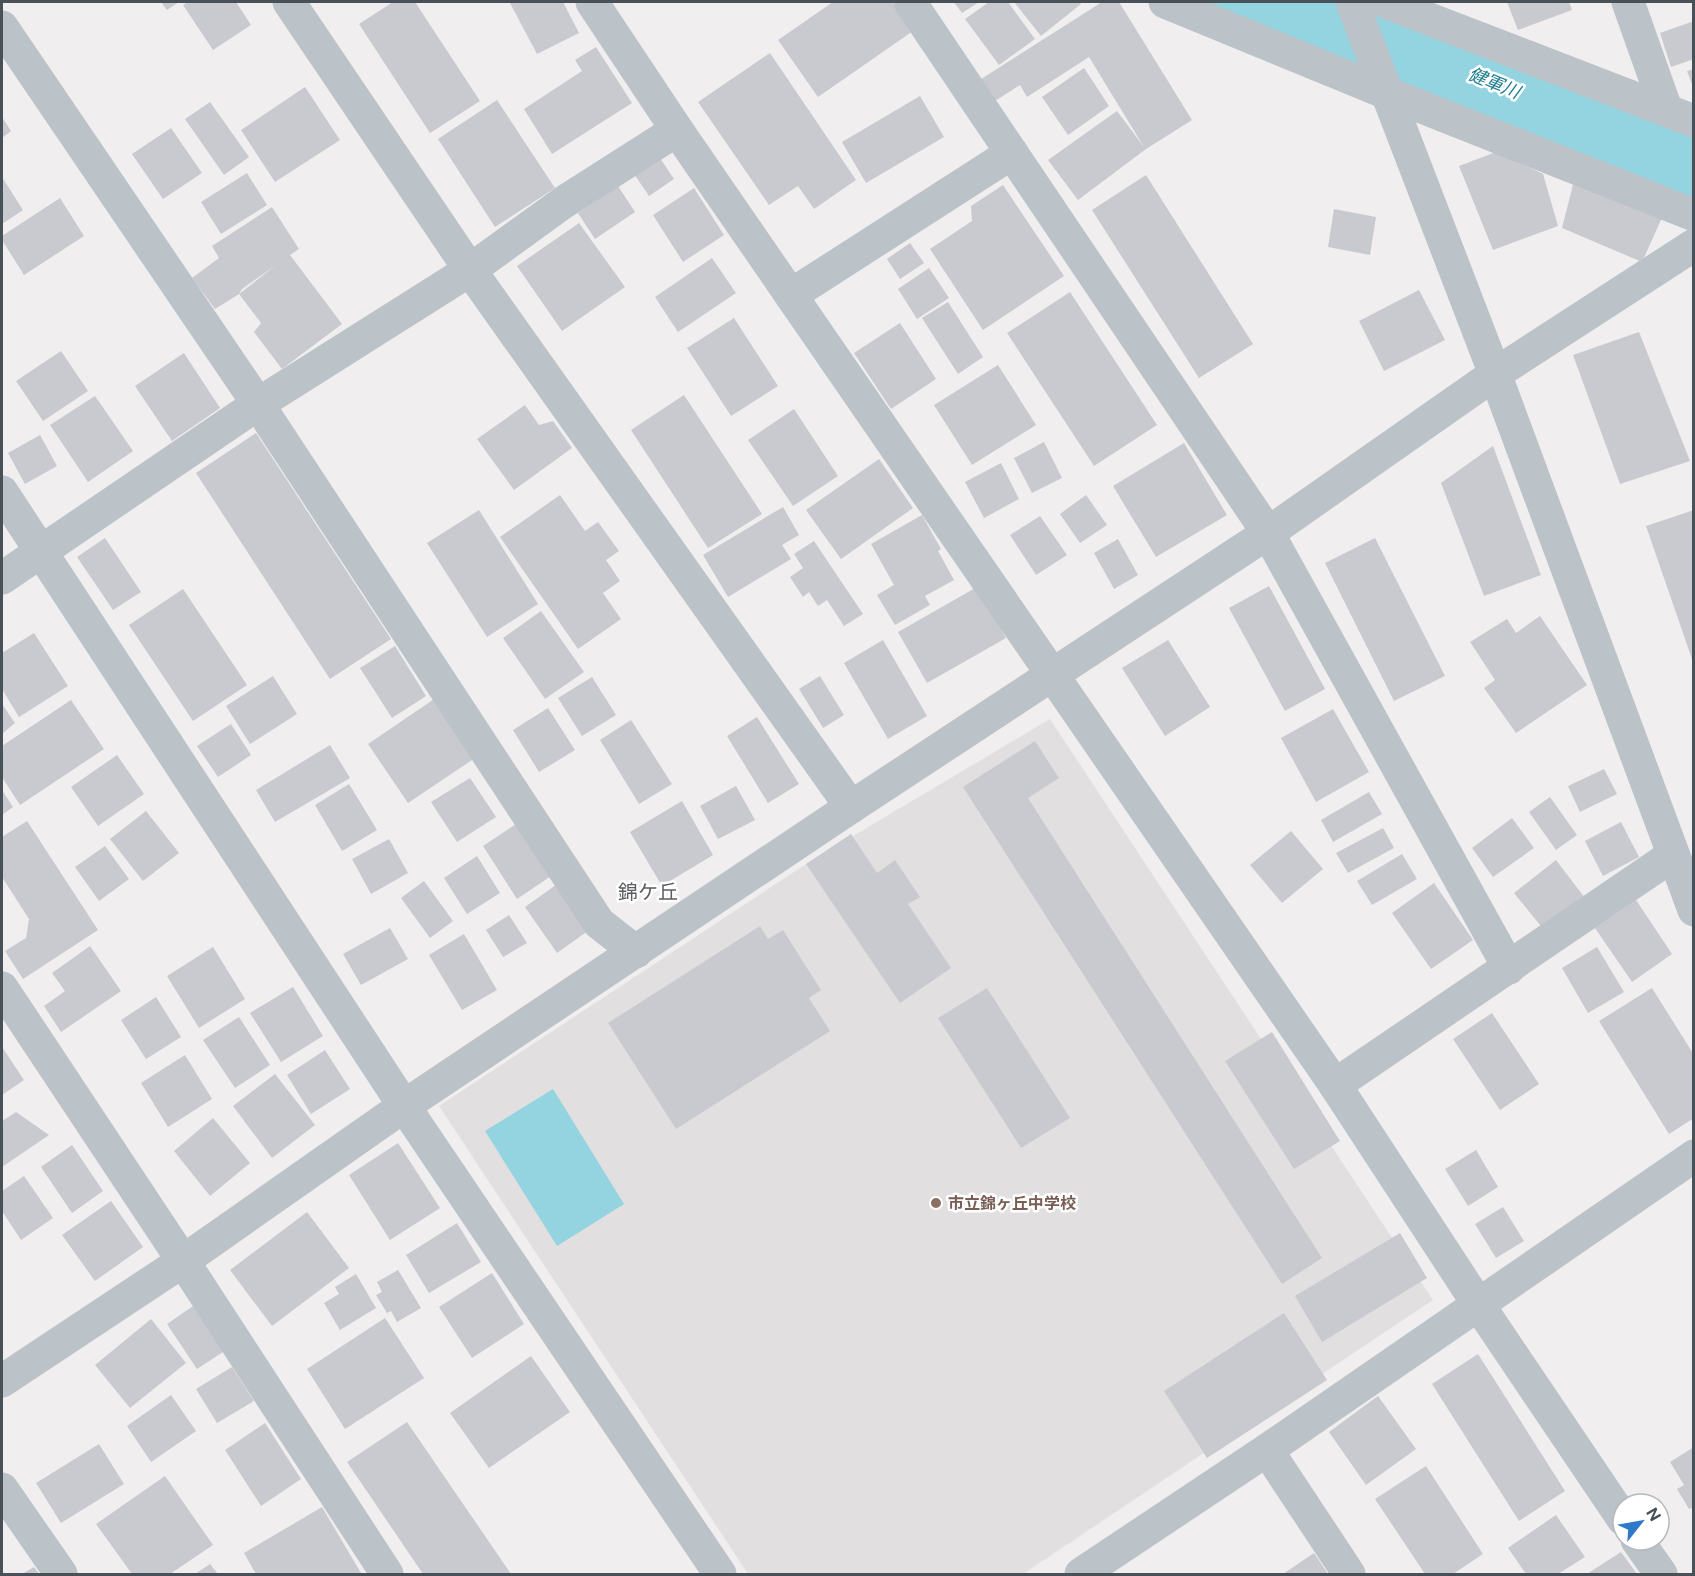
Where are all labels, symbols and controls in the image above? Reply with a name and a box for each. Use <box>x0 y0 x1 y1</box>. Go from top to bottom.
water label: 健軍川 <box>1465 63 1525 103</box>
district label: 錦ケ丘 <box>618 880 678 904</box>
place label: 市立錦ヶ丘中学校 <box>948 1194 1076 1213</box>
marker: 市立錦ヶ丘中学校 <box>929 1196 943 1210</box>
north arrow <box>1611 1492 1671 1552</box>
text: N <box>1642 1504 1665 1525</box>

